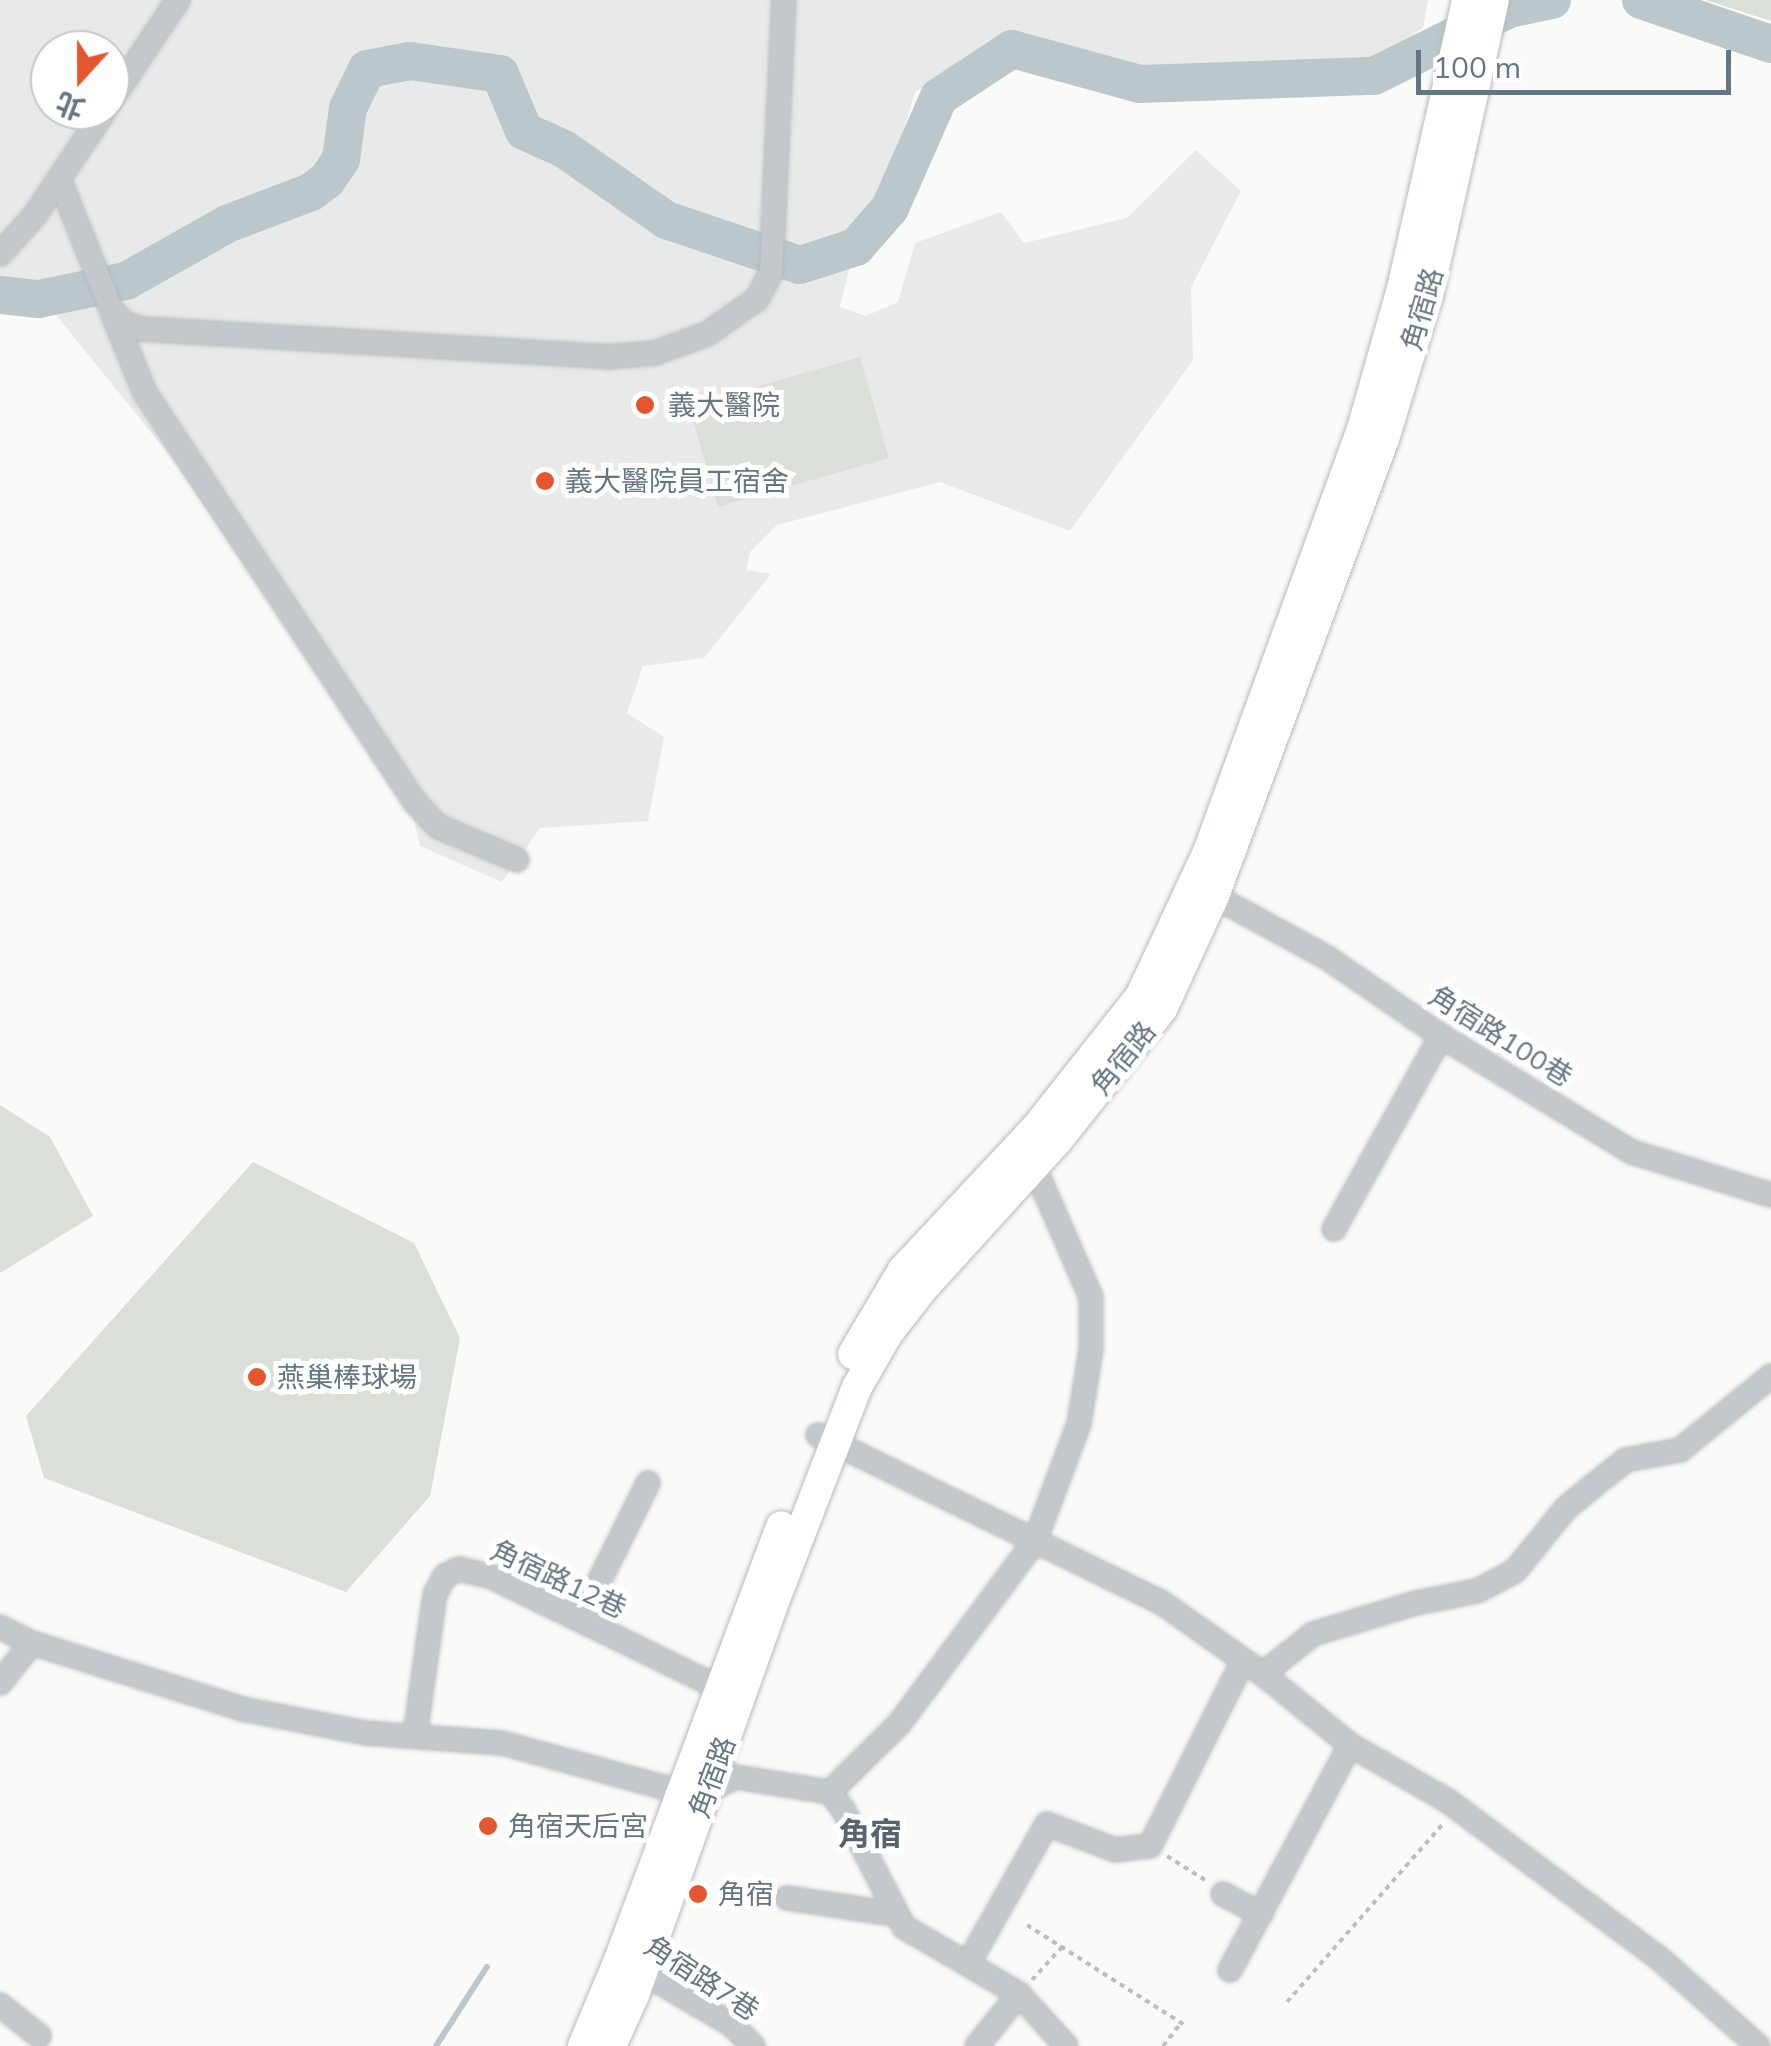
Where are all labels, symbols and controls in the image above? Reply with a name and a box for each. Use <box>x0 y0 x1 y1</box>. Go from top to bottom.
north arrow <box>30 30 130 130</box>
scale bar <box>1421 30 1736 92</box>
text: 100 m <box>1433 48 1521 86</box>
text: 北 <box>50 85 89 128</box>
street label: 角宿路 <box>1394 264 1450 354</box>
place label: 義大醫院 <box>668 388 780 422</box>
marker: 義大醫院 <box>632 392 658 418</box>
place label: 義大醫院員工宿舍 <box>565 464 789 498</box>
marker: 義大醫院員工宿舍 <box>534 470 556 492</box>
street label: 角宿路100巷 <box>1423 979 1579 1093</box>
street label: 角宿路 <box>1084 1015 1162 1101</box>
place label: 燕巢棒球場 <box>277 1360 417 1394</box>
marker: 燕巢棒球場 <box>246 1366 268 1388</box>
street label: 角宿路12巷 <box>486 1533 632 1625</box>
street label: 角宿路 <box>682 1732 742 1822</box>
place label: 角宿天后宮 <box>508 1809 648 1843</box>
district label: 角宿 <box>838 1814 902 1852</box>
marker: 角宿天后宮 <box>477 1815 499 1837</box>
place label: 角宿 <box>718 1877 774 1911</box>
marker: 角宿 <box>687 1883 709 1905</box>
street label: 角宿路7巷 <box>639 1929 765 2027</box>

